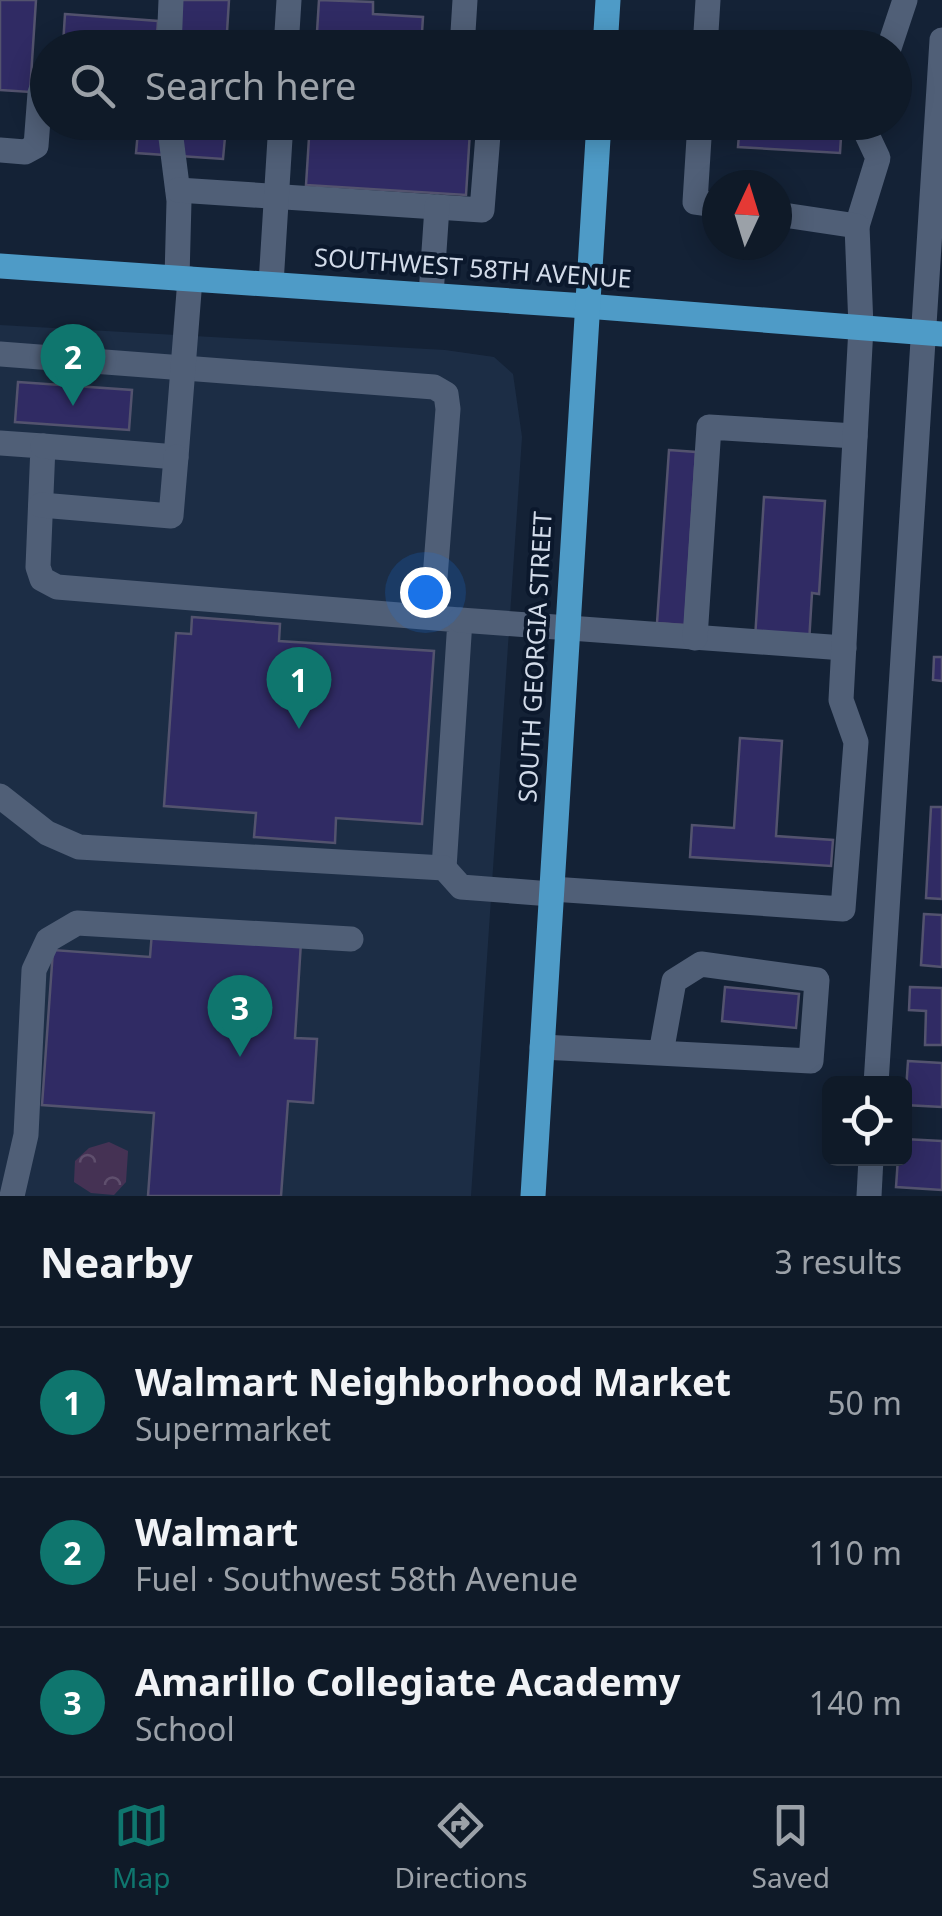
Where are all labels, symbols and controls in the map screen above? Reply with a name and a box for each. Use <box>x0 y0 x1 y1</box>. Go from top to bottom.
search box <box>30 30 912 140</box>
icon: search <box>65 58 120 113</box>
text: Search here <box>145 59 356 111</box>
north arrow <box>702 170 792 260</box>
street label: SOUTHWEST 58TH AVENUE <box>313 239 633 295</box>
pin: 2 <box>40 324 106 406</box>
street label: SOUTH GEORGIA STREET <box>509 510 559 803</box>
your location <box>400 567 451 618</box>
pin: 1 <box>266 646 332 729</box>
pin: 3 <box>208 974 272 1057</box>
map controls <box>822 1076 912 1166</box>
button: locate <box>822 1076 912 1166</box>
text: Nearby <box>40 1233 193 1290</box>
text: 3 results <box>775 1240 902 1283</box>
text: Walmart Neighborhood Market <box>135 1355 731 1407</box>
text: 1 <box>63 1381 82 1424</box>
text: 50 m <box>827 1381 902 1424</box>
text: Supermarket <box>135 1407 331 1450</box>
text: Walmart <box>135 1505 298 1557</box>
text: 2 <box>63 1531 82 1574</box>
text: 110 m <box>809 1531 902 1574</box>
text: Fuel · Southwest 58th Avenue <box>135 1557 578 1600</box>
text: Amarillo Collegiate Academy <box>135 1655 681 1707</box>
text: 3 <box>63 1681 82 1724</box>
text: 140 m <box>809 1681 902 1724</box>
text: School <box>135 1707 235 1750</box>
tab: Map <box>112 1798 170 1896</box>
tab: Directions <box>395 1798 527 1896</box>
tab: Saved <box>752 1798 830 1896</box>

